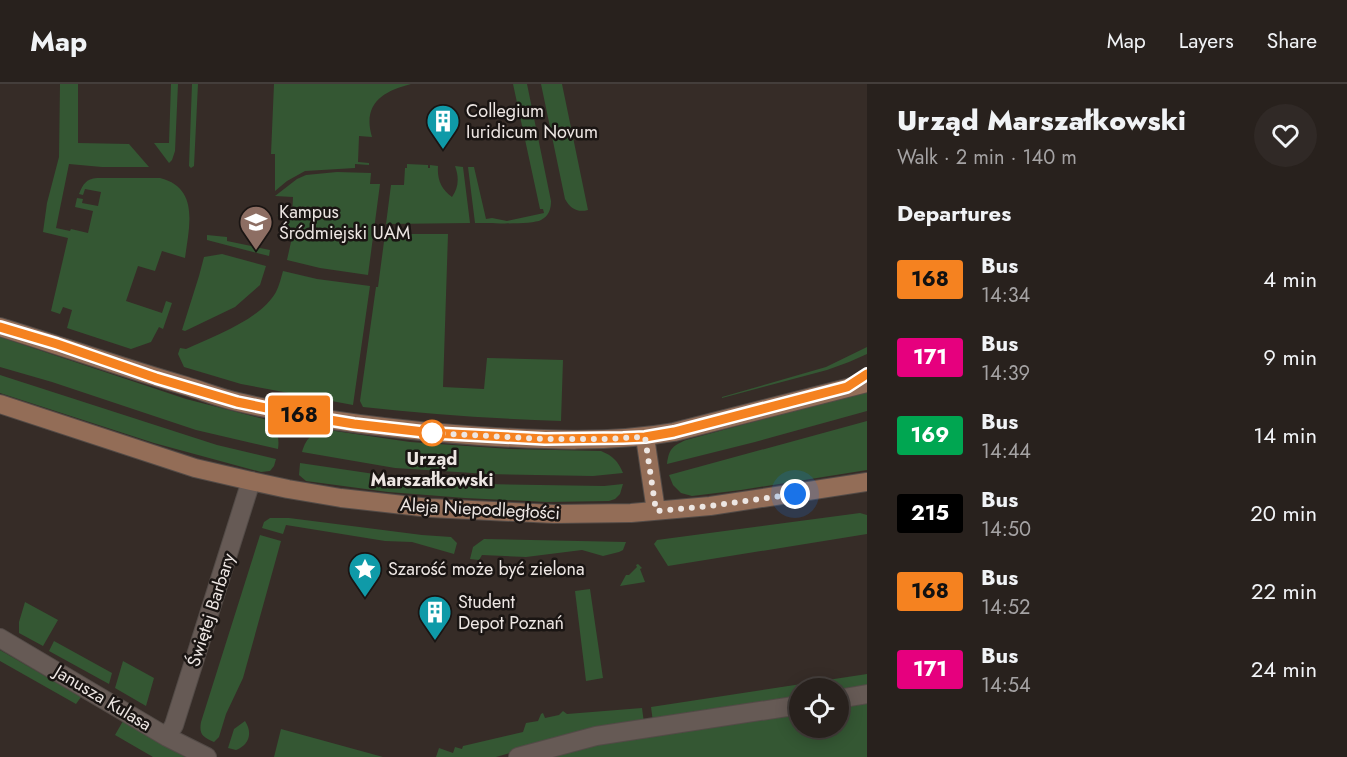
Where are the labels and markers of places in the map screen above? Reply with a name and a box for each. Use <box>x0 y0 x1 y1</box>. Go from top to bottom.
place label: Collegium Iuridicum Novum <box>466 98 598 145</box>
building icon: Collegium Iuridicum Novum <box>425 103 461 150</box>
place label: Kampus Śródmiejski UAM <box>279 199 410 246</box>
school or university icon: Kampus Śródmiejski UAM <box>238 204 274 251</box>
marker: Urząd Marszałkowski <box>419 420 445 446</box>
place label: Urząd Marszałkowski <box>370 446 494 493</box>
place icon: Szarość może być zielona <box>347 551 383 598</box>
place label: Szarość może być zielona <box>388 556 585 582</box>
place label: Student Depot Poznań <box>458 589 564 636</box>
building icon: Student Depot Poznań <box>417 594 453 641</box>

